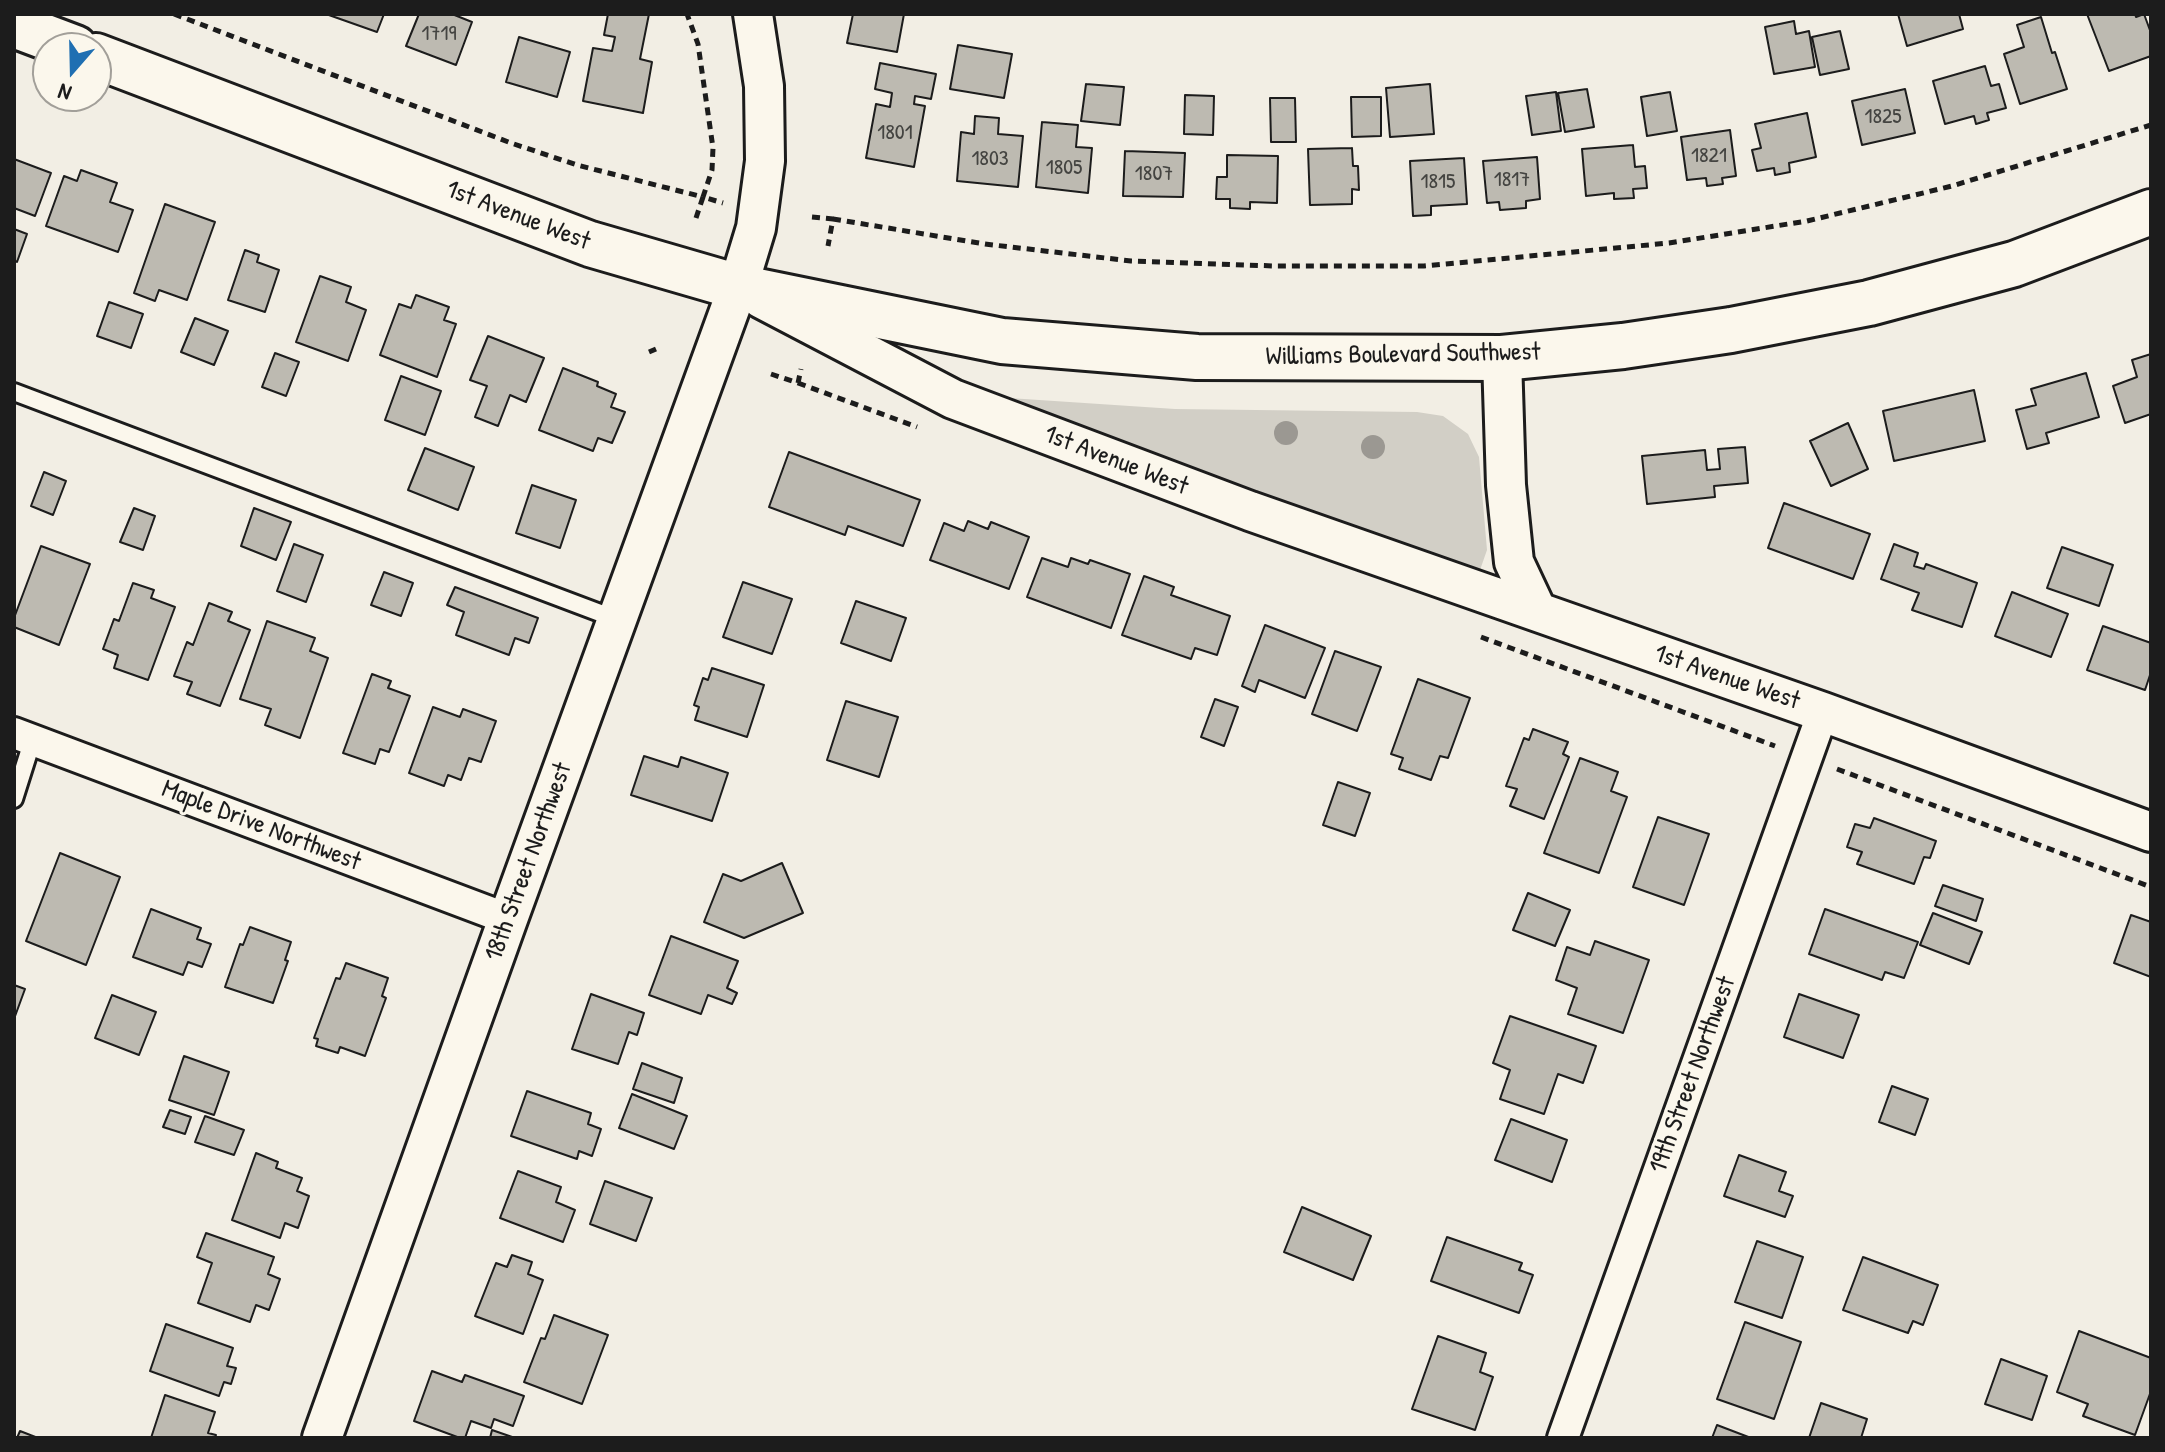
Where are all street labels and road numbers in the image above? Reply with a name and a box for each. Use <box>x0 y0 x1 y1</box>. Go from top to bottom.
street label: 1st Avenue West <box>442 174 594 258</box>
street label: Williams Boulevard Southwest <box>1265 337 1541 373</box>
street label: 1st Avenue West <box>1040 419 1192 503</box>
street label: 1st Avenue West <box>1650 639 1804 717</box>
street label: 18th Street Northwest <box>479 759 579 965</box>
street label: Maple Drive Northwest <box>157 774 365 878</box>
street label: 19th Street Northwest <box>1643 972 1743 1178</box>

